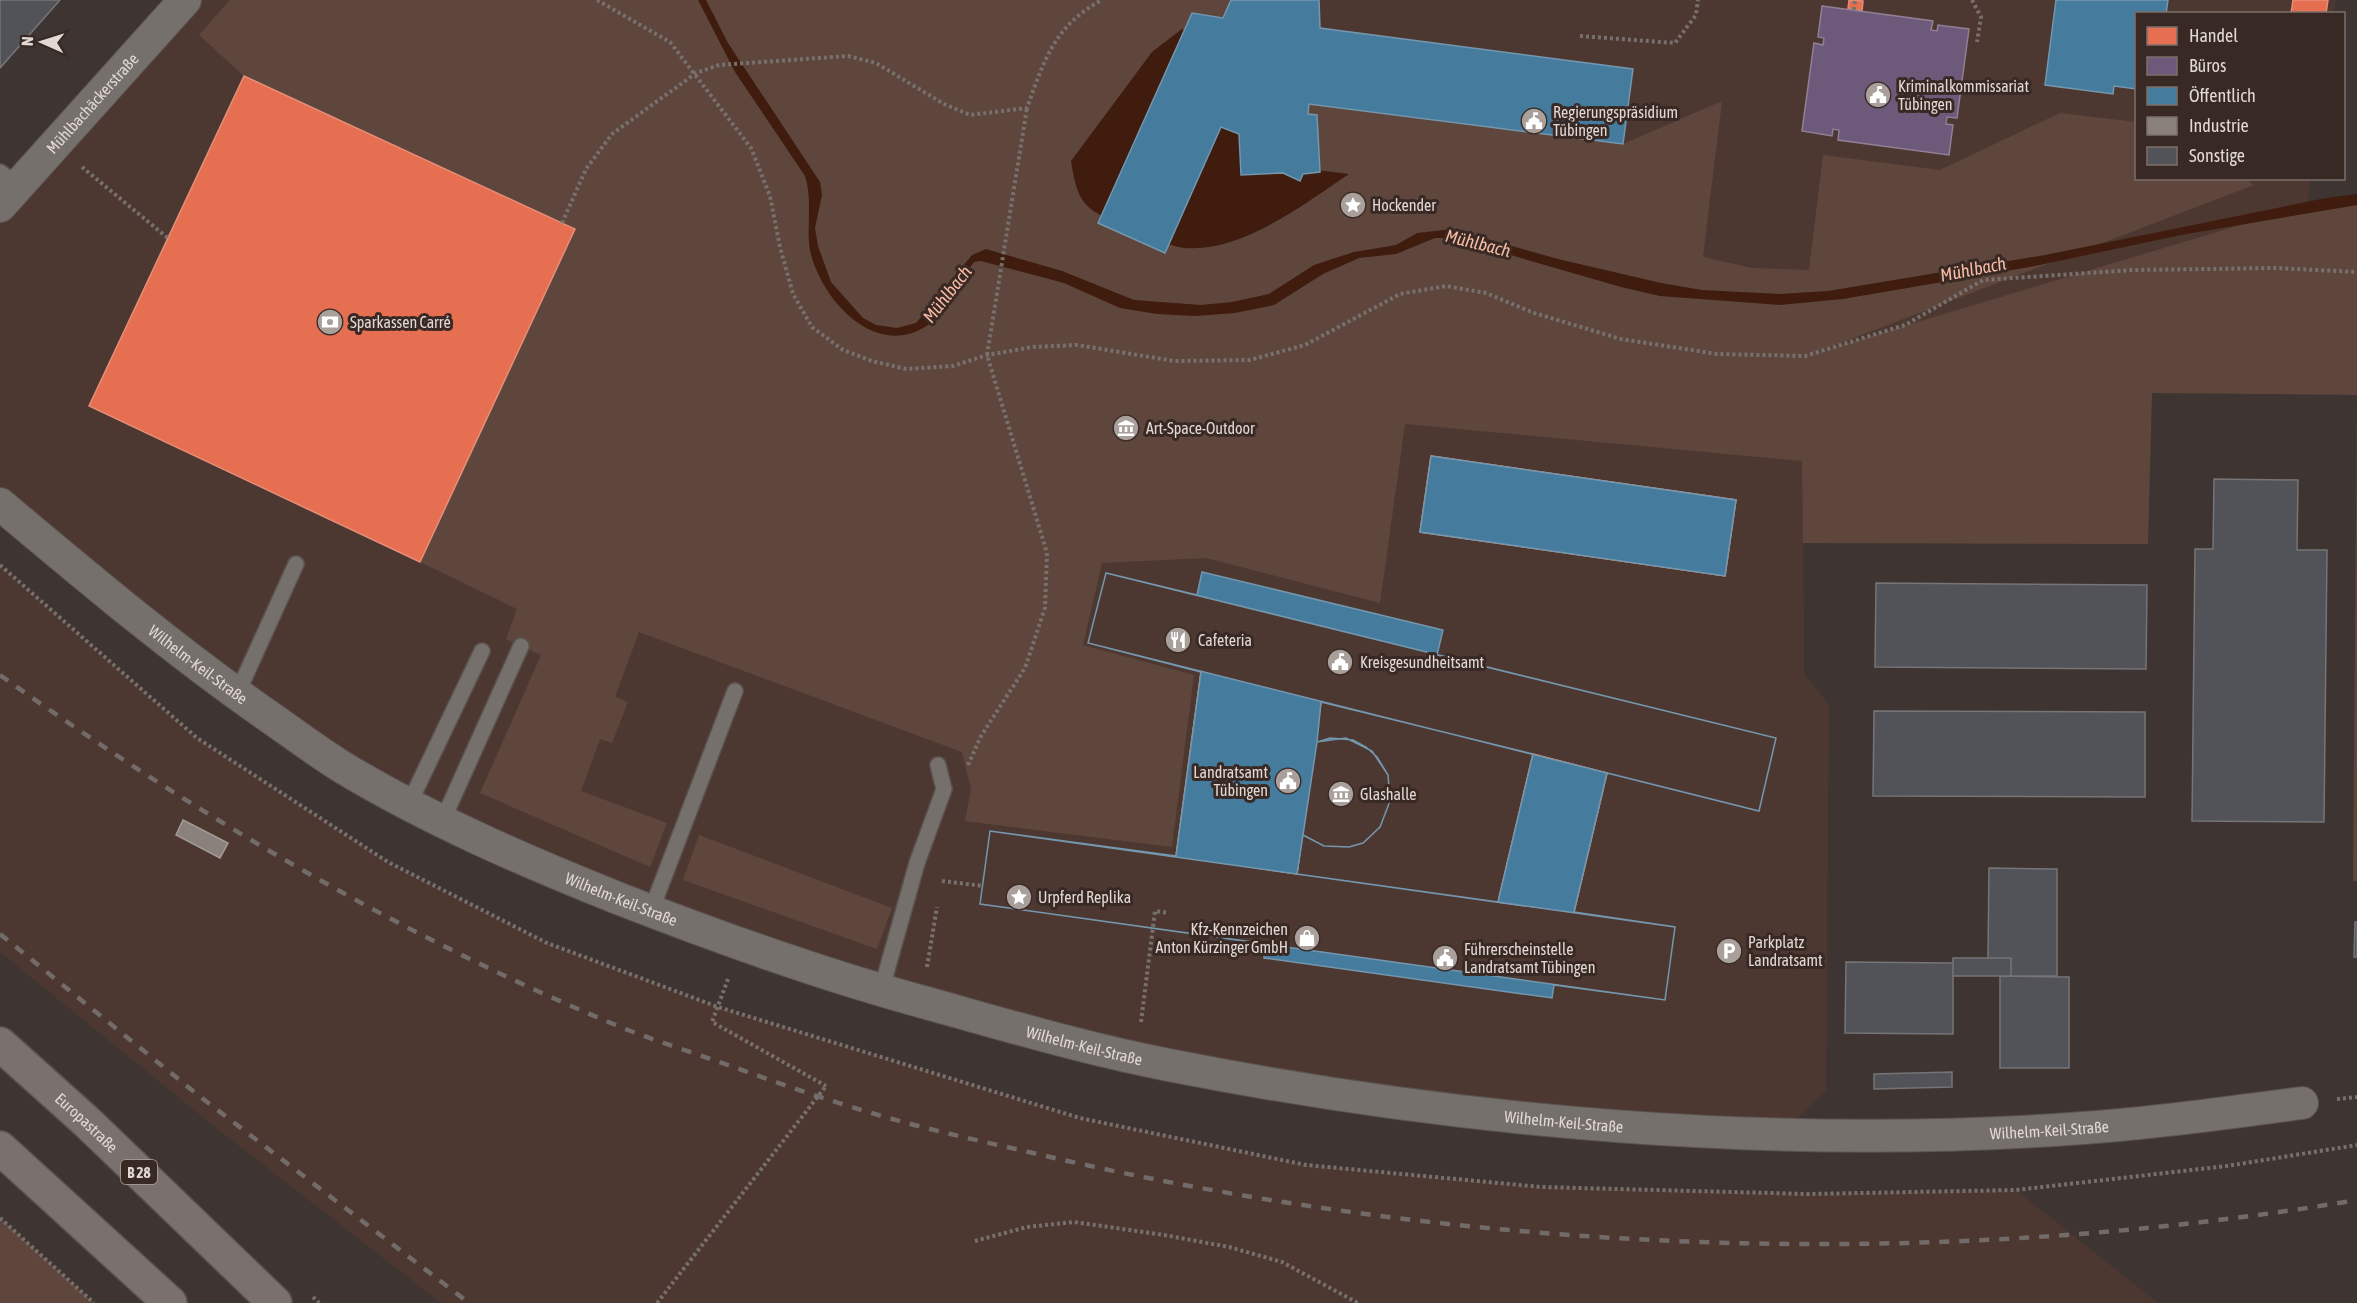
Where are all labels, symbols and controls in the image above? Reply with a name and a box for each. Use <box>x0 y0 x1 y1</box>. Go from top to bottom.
north arrow <box>12 12 72 72</box>
legend <box>2135 12 2345 180</box>
text: Handel <box>2189 25 2238 46</box>
text: N <box>18 36 36 46</box>
street label: Mühlbachäckerstraße <box>43 50 142 157</box>
text: Büros <box>2189 55 2226 76</box>
place label: Kriminalkommissariat Tübingen <box>1898 77 2029 114</box>
public building icon: Kriminalkommissariat Tübingen <box>1863 80 1893 110</box>
text: Öffentlich <box>2189 85 2256 106</box>
place label: Regierungspräsidium Tübingen <box>1553 103 1678 140</box>
public building icon: Regierungspräsidium Tübingen <box>1519 106 1549 136</box>
text: Industrie <box>2189 115 2249 136</box>
text: Sonstige <box>2189 145 2245 166</box>
place icon: Hockender <box>1338 190 1368 220</box>
place label: Hockender <box>1372 196 1436 214</box>
water label: Mühlbach <box>1443 225 1513 261</box>
water label: Mühlbach <box>1938 252 2008 286</box>
water label: Mühlbach <box>918 261 976 327</box>
bank icon: Sparkassen Carré <box>315 307 345 337</box>
place label: Sparkassen Carré <box>350 313 451 332</box>
museum icon: Art-Space-Outdoor <box>1111 413 1141 443</box>
place label: Art-Space-Outdoor <box>1146 419 1255 438</box>
street label: Wilhelm-Keil-Straße <box>145 621 251 707</box>
restaurant icon: Cafeteria <box>1163 625 1193 655</box>
place label: Cafeteria <box>1198 631 1252 649</box>
public building icon: Kreisgesundheitsamt <box>1325 647 1355 677</box>
place label: Kreisgesundheitsamt <box>1360 653 1485 672</box>
place label: Landratsamt Tübingen <box>1193 763 1268 800</box>
public building icon: Landratsamt Tübingen <box>1273 766 1303 796</box>
museum icon: Glashalle <box>1326 779 1356 809</box>
place label: Glashalle <box>1360 785 1417 803</box>
street label: Wilhelm-Keil-Straße <box>563 869 680 929</box>
place icon: Urpferd Replika <box>1004 882 1034 912</box>
place label: Urpferd Replika <box>1038 888 1131 907</box>
place label: Kfz-Kennzeichen Anton Kürzinger GmbH <box>1156 920 1288 957</box>
shop icon: Kfz-Kennzeichen Anton Kürzinger GmbH <box>1292 923 1322 953</box>
place label: Parkplatz Landratsamt <box>1748 933 1823 969</box>
parking icon: Parkplatz Landratsamt <box>1714 936 1744 966</box>
place label: Führerscheinstelle Landratsamt Tübingen <box>1464 940 1595 977</box>
public building icon: Führerscheinstelle Landratsamt Tübingen <box>1430 943 1460 973</box>
street label: Wilhelm-Keil-Straße <box>1024 1022 1144 1068</box>
street label: Europastraße <box>52 1089 122 1156</box>
street label: Wilhelm-Keil-Straße <box>1504 1107 1624 1136</box>
street label: Wilhelm-Keil-Straße <box>1989 1117 2109 1142</box>
road number: B 28 <box>121 1160 157 1184</box>

